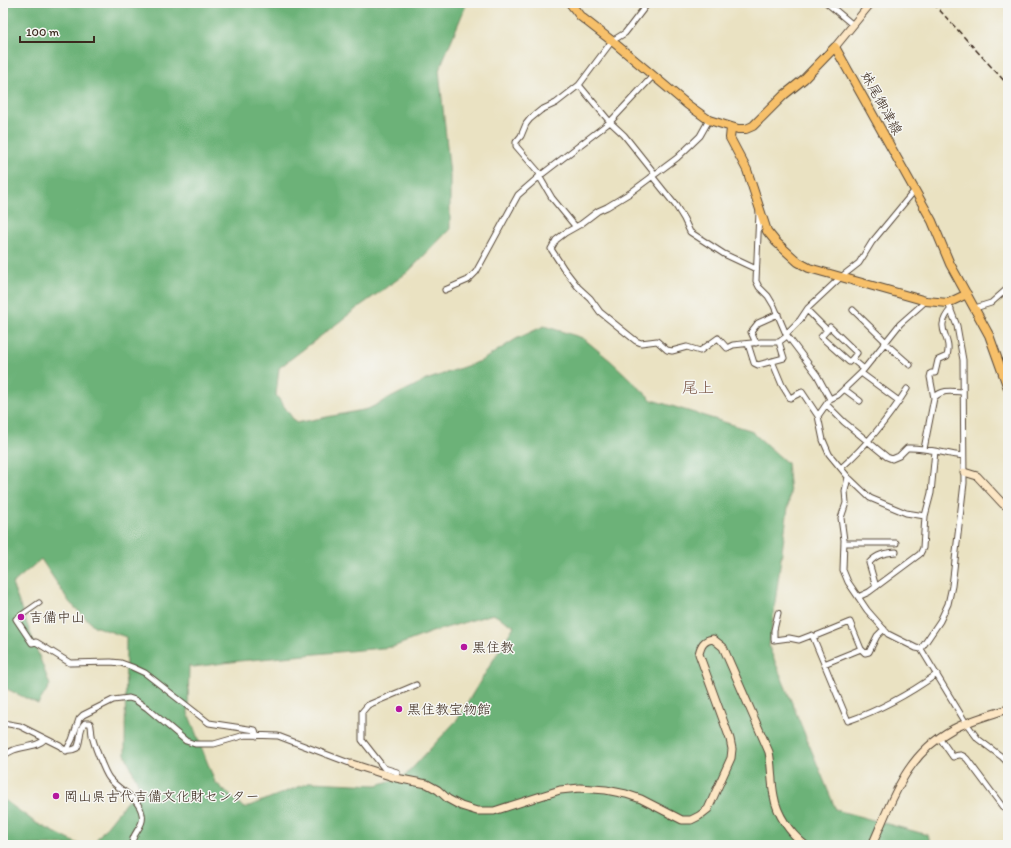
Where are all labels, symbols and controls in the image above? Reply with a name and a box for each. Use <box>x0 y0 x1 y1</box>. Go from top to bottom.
scale bar <box>20 18 94 44</box>
text: 100 m <box>26 25 59 39</box>
street label: 妹尾御津線 <box>857 69 906 138</box>
district label: 尾上 <box>682 378 714 397</box>
place label: 吉備中山 <box>29 609 85 626</box>
marker: 吉備中山 <box>16 612 26 622</box>
place label: 黒住教 <box>472 639 514 656</box>
marker: 黒住教 <box>459 642 469 652</box>
place label: 黒住教宝物館 <box>407 701 491 718</box>
marker: 黒住教宝物館 <box>394 704 404 714</box>
place label: 岡山県古代吉備文化財センター <box>64 788 259 805</box>
marker: 岡山県古代吉備文化財センター <box>51 791 61 801</box>

